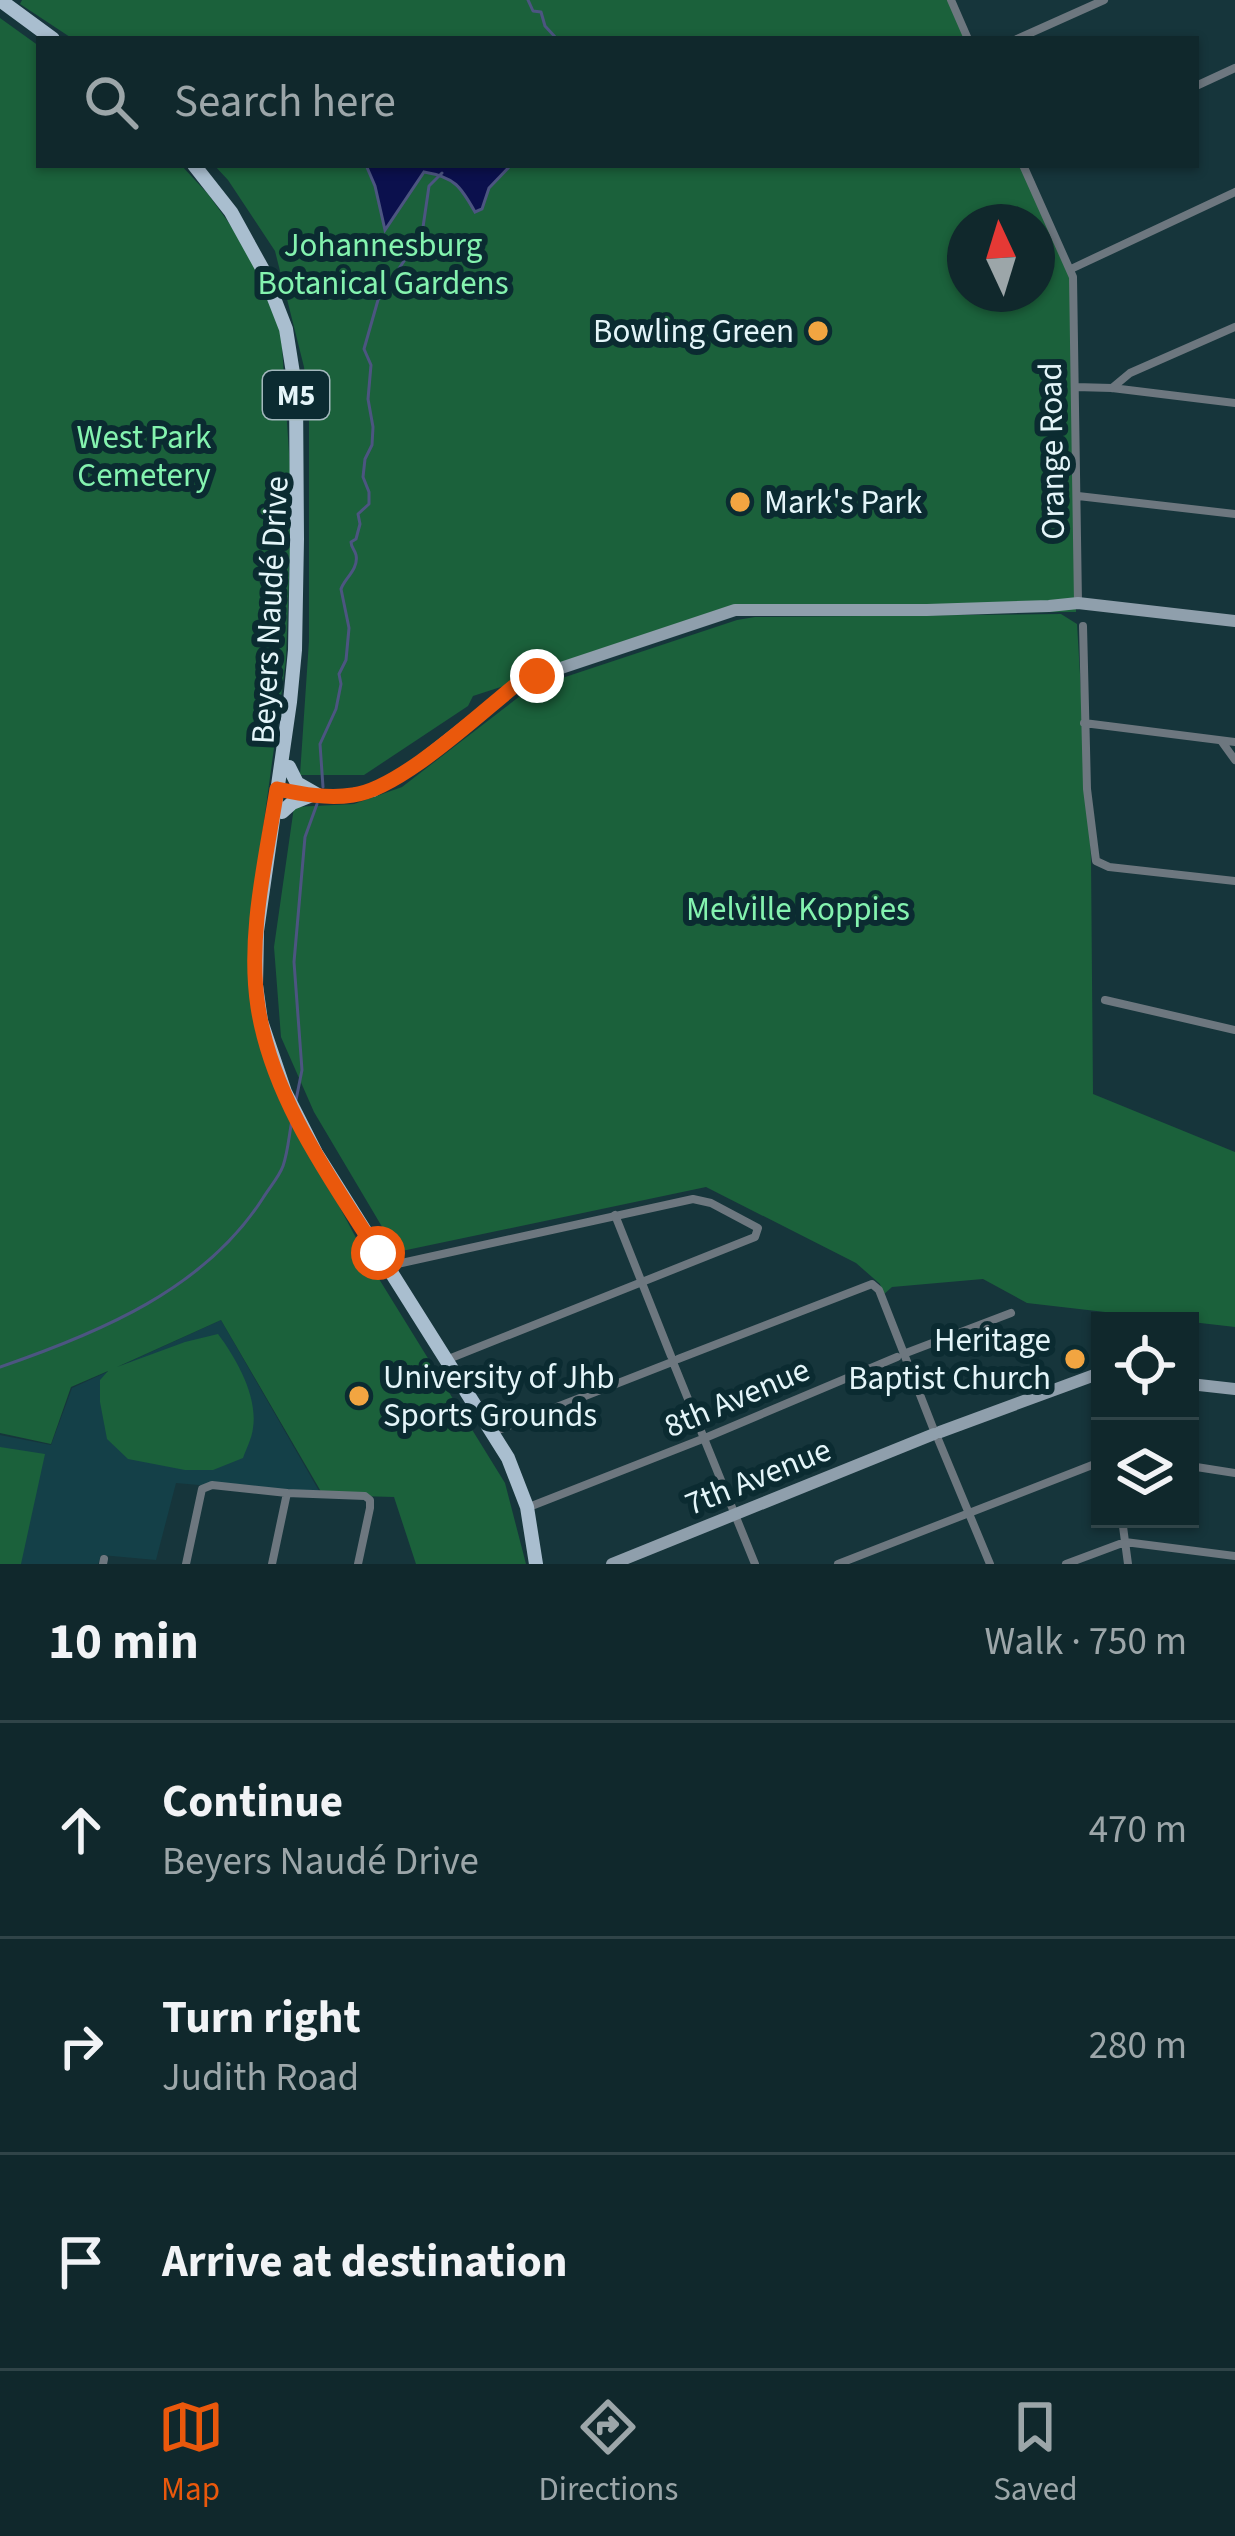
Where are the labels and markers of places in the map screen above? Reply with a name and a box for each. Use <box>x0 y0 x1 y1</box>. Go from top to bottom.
place label: Bowling Green <box>593 308 794 355</box>
marker: Bowling Green <box>805 318 831 344</box>
place label: Mark's Park <box>764 479 923 526</box>
marker: Mark's Park <box>727 489 753 515</box>
place label: Heritage Baptist Church <box>848 1317 1051 1402</box>
marker: Heritage Baptist Church <box>1062 1346 1088 1372</box>
place label: University of Jhb Sports Grounds <box>383 1354 615 1439</box>
marker: University of Jhb Sports Grounds <box>346 1383 372 1409</box>

